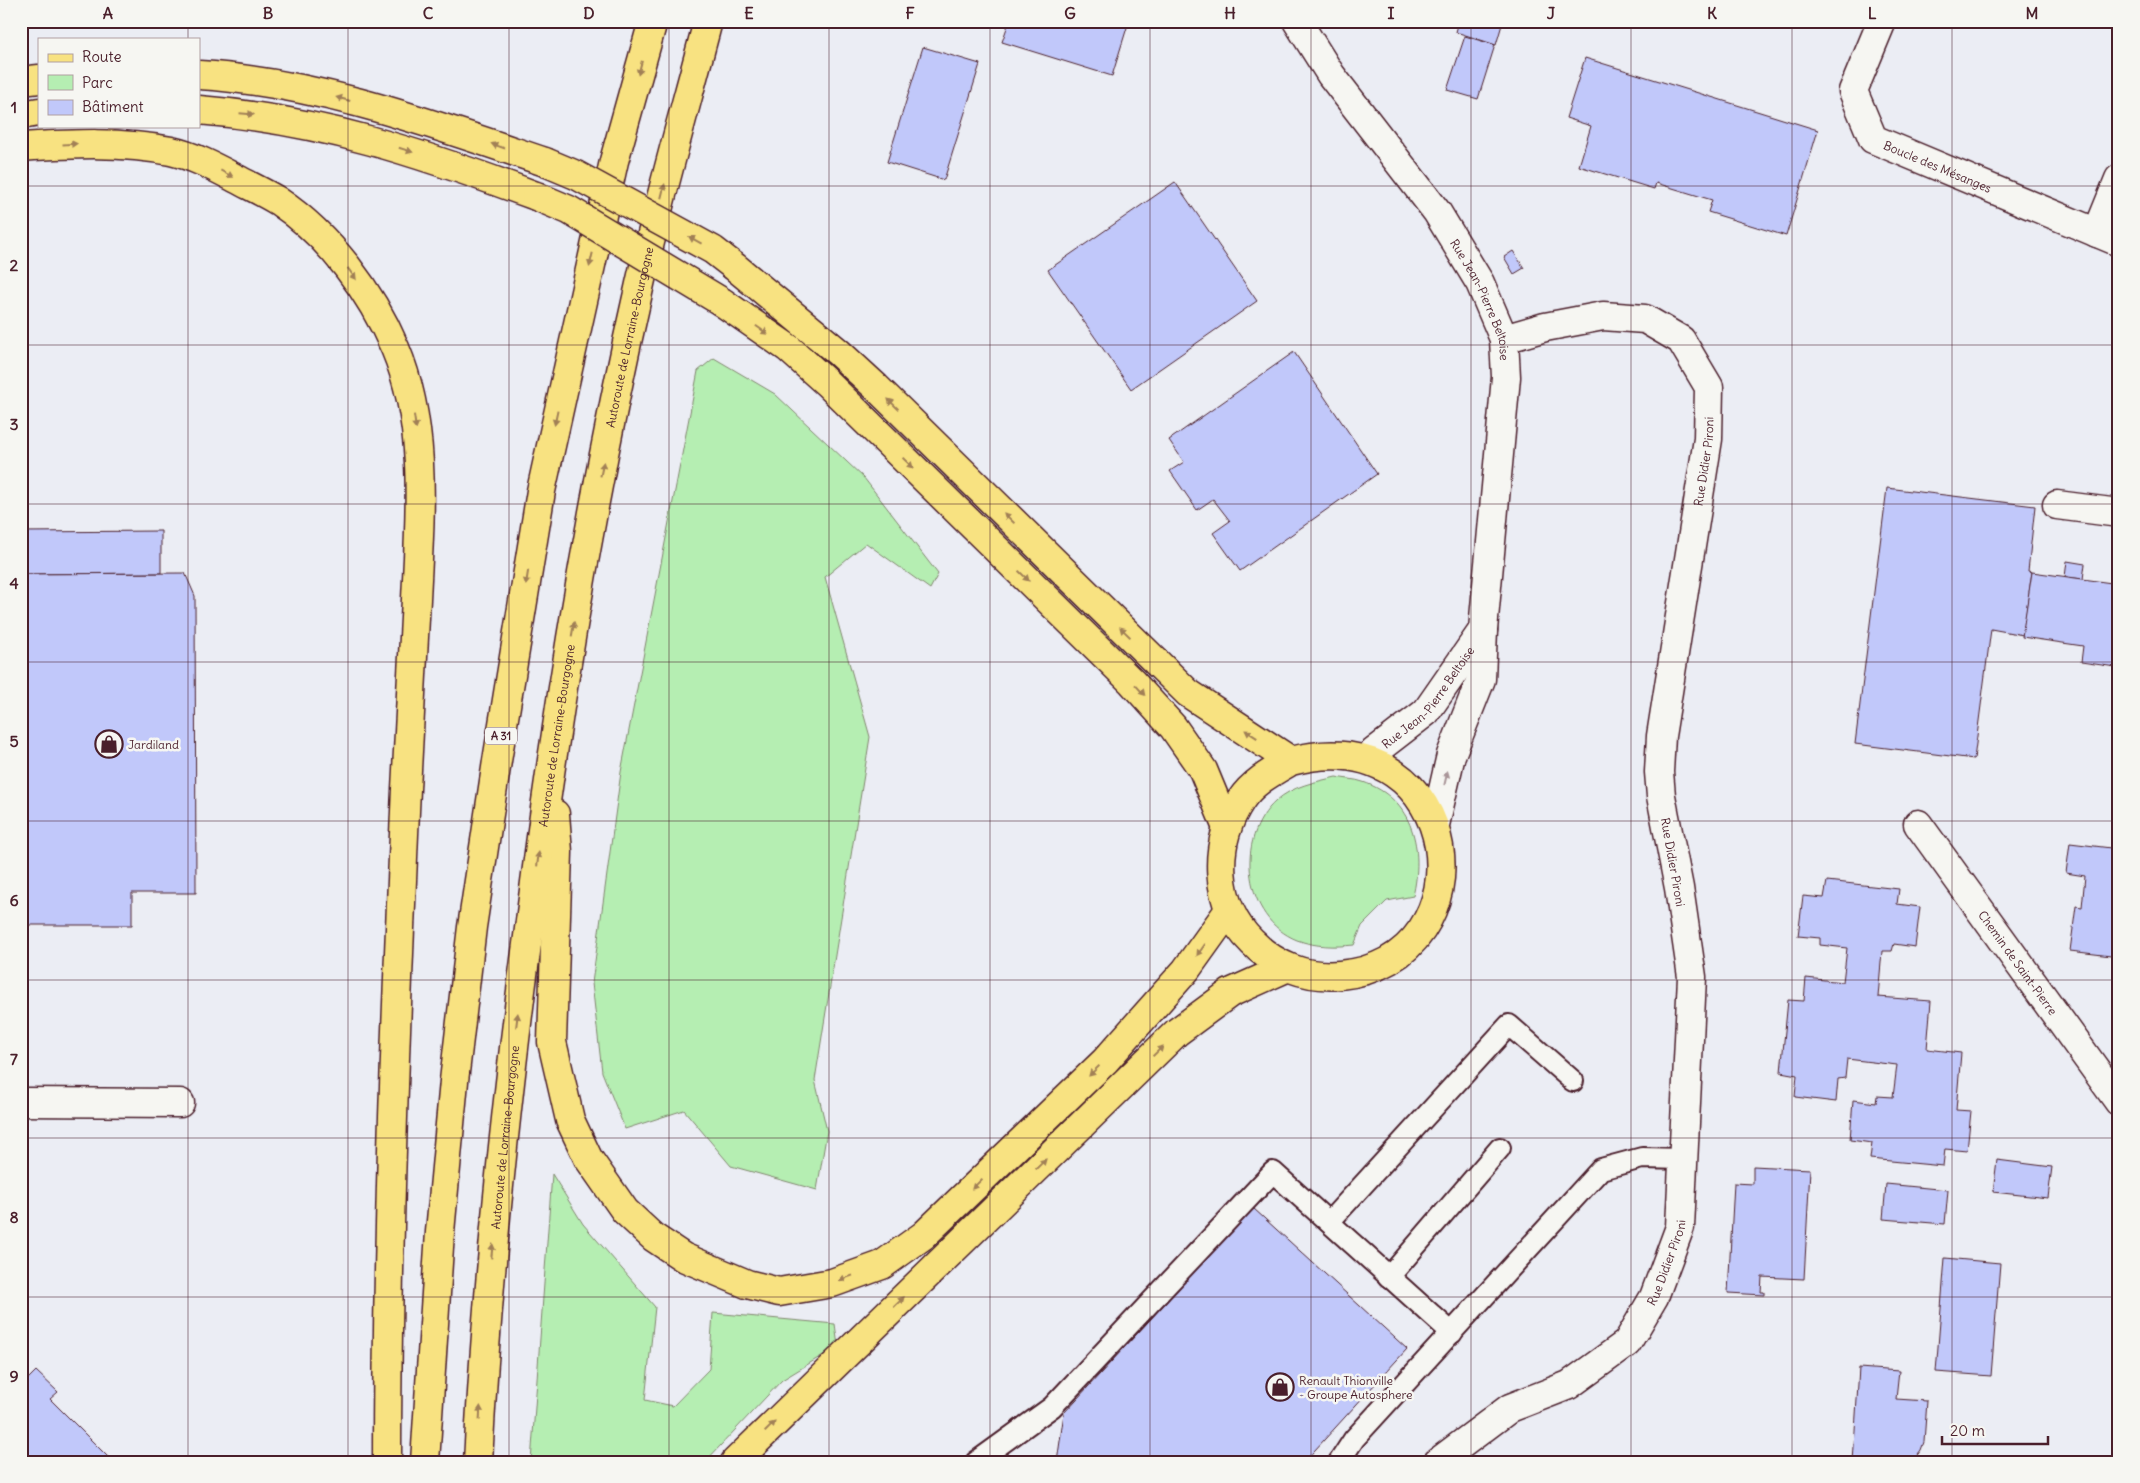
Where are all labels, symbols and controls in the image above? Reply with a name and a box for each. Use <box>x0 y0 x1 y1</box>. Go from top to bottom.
text: A <box>103 3 113 23</box>
text: B <box>263 3 274 23</box>
text: C <box>423 3 434 23</box>
text: D <box>583 3 595 23</box>
text: E <box>744 3 754 23</box>
text: F <box>905 3 915 23</box>
text: G <box>1064 3 1076 23</box>
text: H <box>1224 3 1236 23</box>
text: I <box>1388 3 1395 23</box>
text: J <box>1547 3 1556 23</box>
text: K <box>1707 3 1717 23</box>
text: L <box>1868 3 1877 23</box>
text: M <box>2026 3 2039 23</box>
legend <box>38 38 200 128</box>
text: Route <box>82 47 122 66</box>
one-way arrow <box>635 61 643 76</box>
text: Parc <box>82 73 113 92</box>
one-way arrow <box>336 95 351 103</box>
text: 1 <box>11 97 17 117</box>
text: Bâtiment <box>82 97 144 116</box>
one-way arrow <box>240 110 256 118</box>
street label: Boucle des Mésanges <box>1882 137 1994 195</box>
one-way arrow <box>62 140 78 148</box>
one-way arrow <box>491 142 506 149</box>
one-way arrow <box>398 146 413 154</box>
one-way arrow <box>220 170 234 178</box>
one-way arrow <box>659 183 667 198</box>
one-way arrow <box>687 236 702 244</box>
street label: Rue Jean-Pierre Beltoise <box>1447 236 1513 361</box>
street label: Autoroute de Lorraine-Bourgogne <box>602 245 656 429</box>
one-way arrow <box>587 252 595 267</box>
text: 2 <box>10 255 19 275</box>
one-way arrow <box>347 268 357 281</box>
one-way arrow <box>755 325 769 335</box>
one-way arrow <box>888 398 900 410</box>
one-way arrow <box>552 411 560 427</box>
text: 3 <box>9 414 19 434</box>
one-way arrow <box>412 414 420 430</box>
street label: Rue Didier Pironi <box>1690 417 1716 507</box>
one-way arrow <box>902 457 914 469</box>
one-way arrow <box>598 460 606 476</box>
one-way arrow <box>1004 512 1016 524</box>
one-way arrow <box>522 570 530 586</box>
one-way arrow <box>1018 570 1030 582</box>
text: 4 <box>9 573 19 593</box>
one-way arrow <box>569 620 577 636</box>
one-way arrow <box>1120 626 1132 638</box>
street label: Autoroute de Lorraine-Bourgogne <box>535 643 577 828</box>
street label: Rue Jean-Pierre Beltoise <box>1378 643 1477 751</box>
one-way arrow <box>1134 684 1146 696</box>
road number: A 31 <box>485 728 517 744</box>
shop icon: Jardiland <box>94 729 124 759</box>
one-way arrow <box>1244 729 1257 739</box>
text: 5 <box>9 731 19 751</box>
place label: Jardiland <box>128 737 179 752</box>
one-way arrow <box>1442 770 1450 785</box>
street label: Rue Didier Pironi <box>1658 816 1688 908</box>
one-way arrow <box>534 850 542 866</box>
text: 6 <box>9 890 19 910</box>
street label: Chemin de Saint-Pierre <box>1975 908 2061 1018</box>
one-way arrow <box>1196 943 1206 956</box>
one-way arrow <box>513 1012 521 1028</box>
street label: Autoroute de Lorraine-Bourgogne <box>487 1044 522 1230</box>
one-way arrow <box>1151 1045 1163 1057</box>
text: 7 <box>10 1049 18 1069</box>
one-way arrow <box>1088 1065 1100 1077</box>
one-way arrow <box>1035 1158 1047 1170</box>
one-way arrow <box>971 1178 983 1190</box>
text: 8 <box>9 1207 19 1227</box>
street label: Rue Didier Pironi <box>1643 1220 1688 1308</box>
one-way arrow <box>488 1243 496 1259</box>
one-way arrow <box>839 1275 854 1282</box>
one-way arrow <box>893 1296 905 1308</box>
text: 9 <box>9 1366 19 1386</box>
shop icon: Renault Thionville - Groupe Autosphere <box>1265 1372 1295 1402</box>
place label: Renault Thionville - Groupe Autosphere <box>1299 1373 1413 1402</box>
one-way arrow <box>477 1405 485 1421</box>
scale bar <box>1942 1413 2049 1445</box>
one-way arrow <box>763 1421 775 1433</box>
text: 20 m <box>1950 1421 1985 1440</box>

